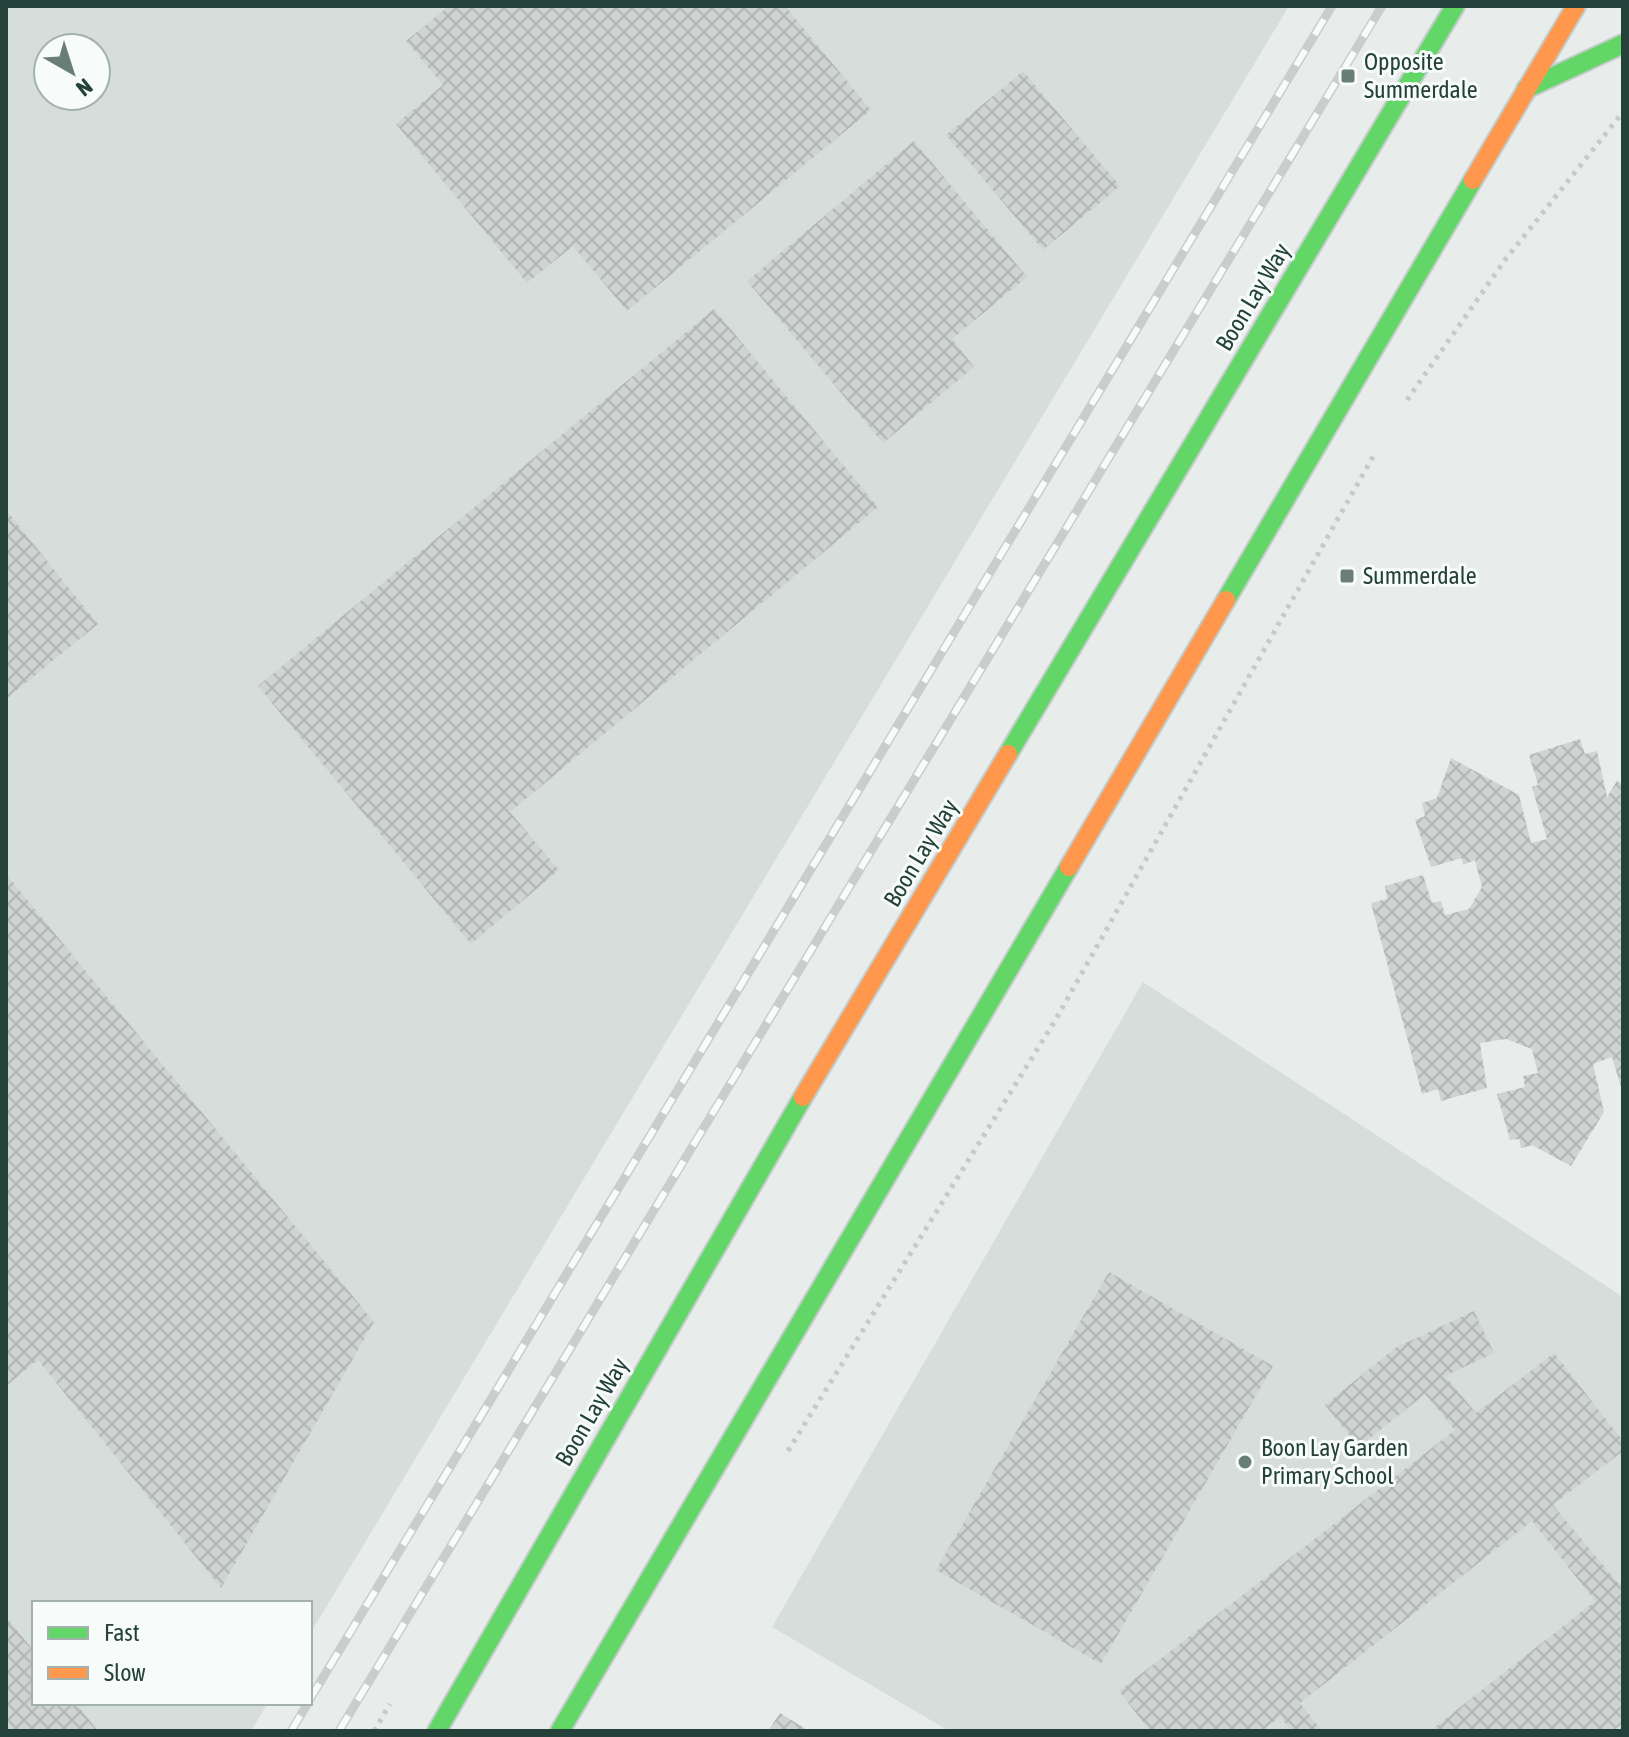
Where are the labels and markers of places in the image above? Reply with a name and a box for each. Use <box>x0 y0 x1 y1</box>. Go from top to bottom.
place label: Opposite Summerdale <box>1364 48 1478 103</box>
marker: Opposite Summerdale <box>1339 67 1357 85</box>
place label: Summerdale <box>1363 562 1477 589</box>
marker: Summerdale <box>1338 567 1356 585</box>
place label: Boon Lay Garden Primary School <box>1261 1434 1408 1489</box>
marker: Boon Lay Garden Primary School <box>1236 1453 1254 1471</box>

